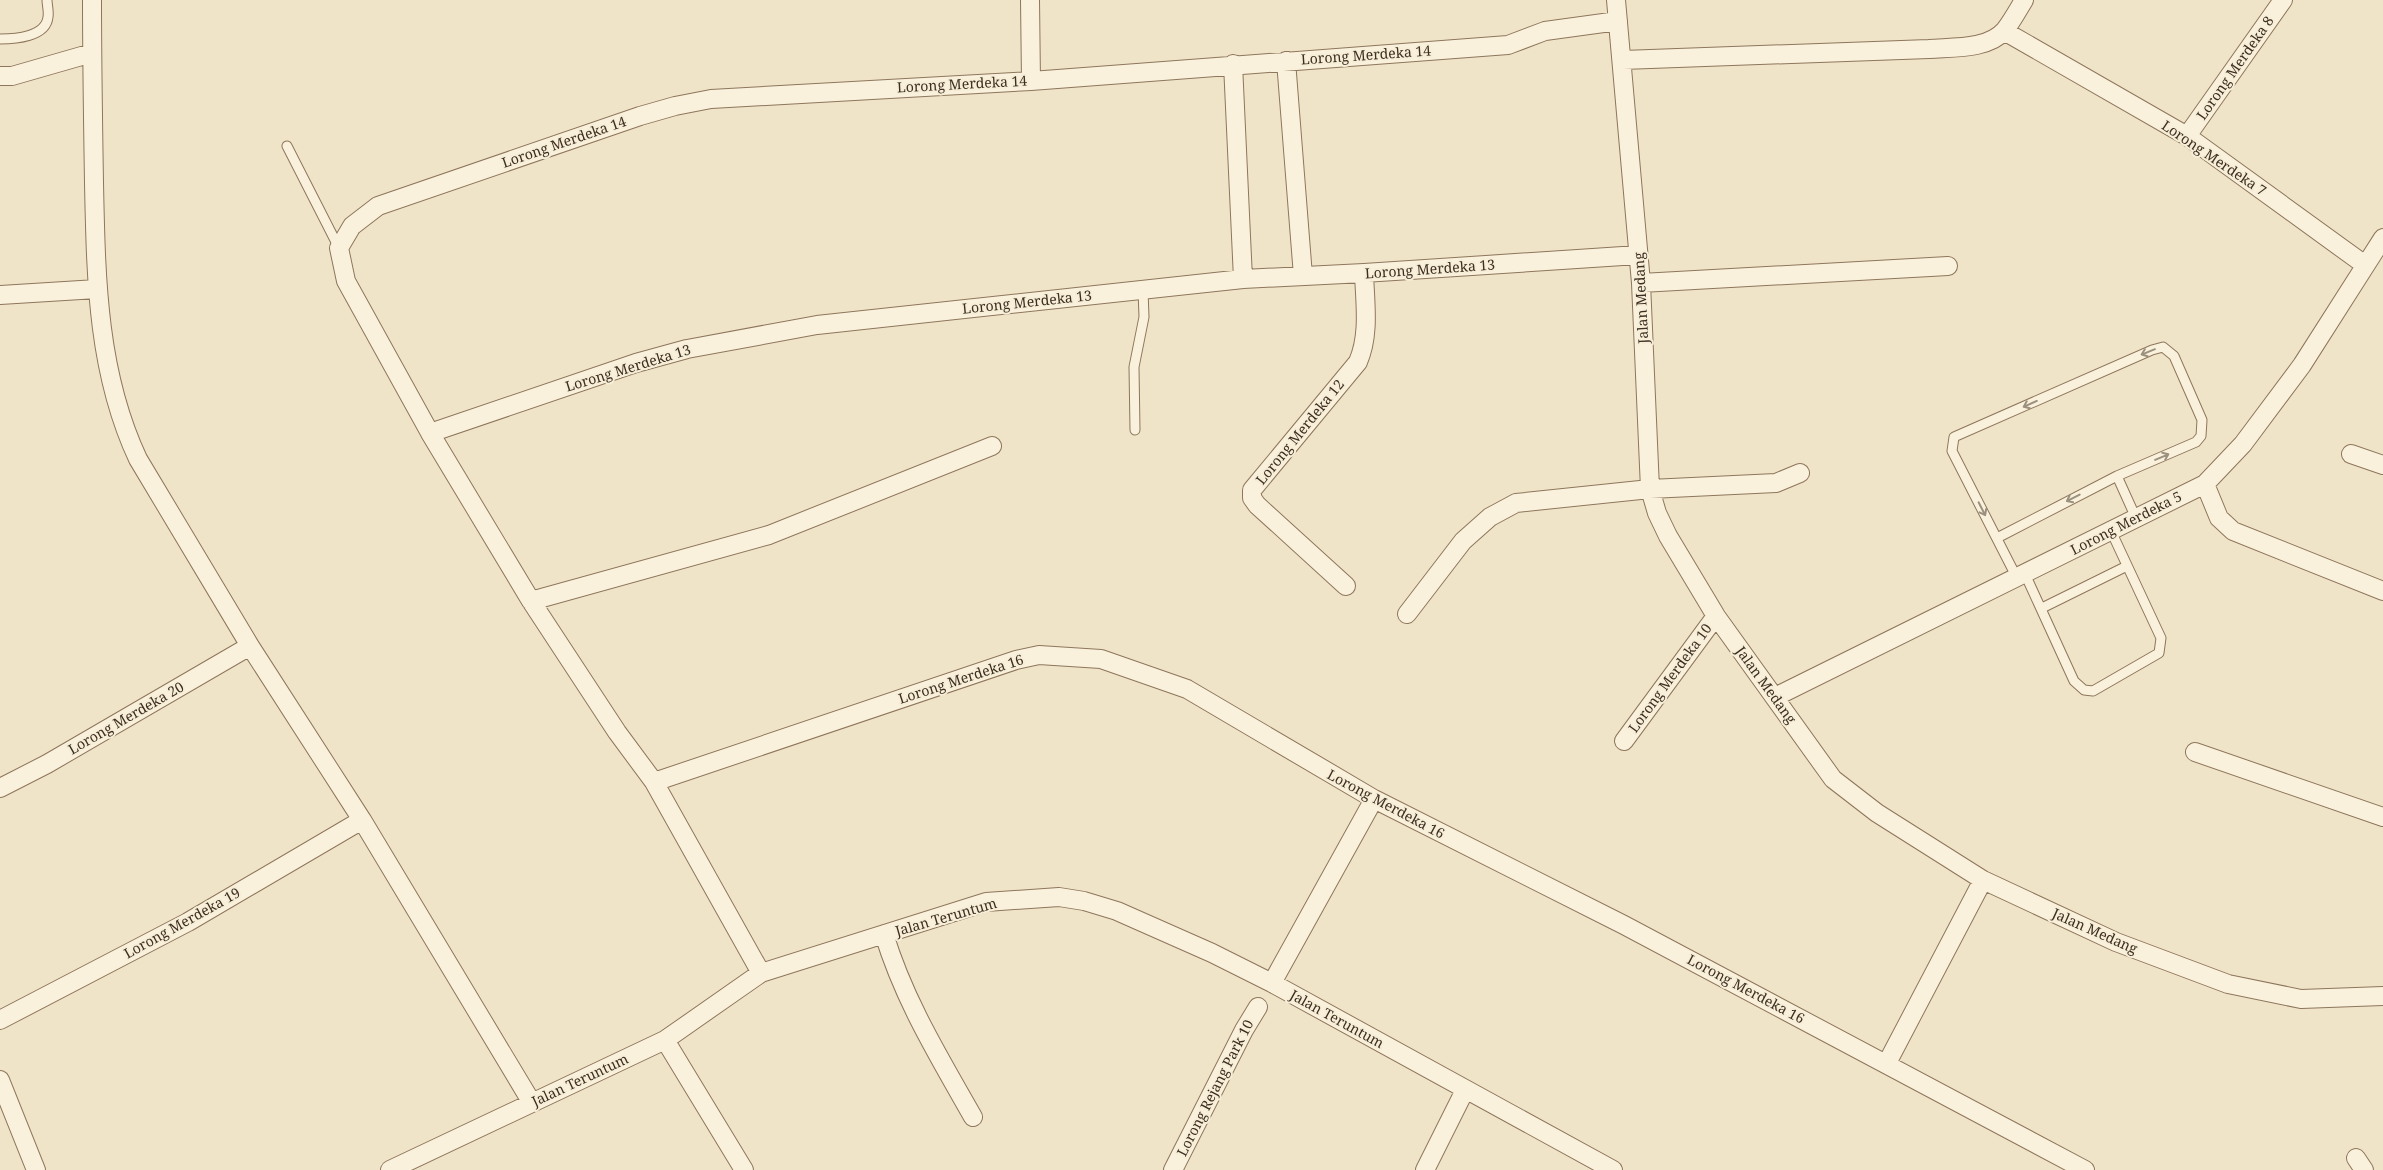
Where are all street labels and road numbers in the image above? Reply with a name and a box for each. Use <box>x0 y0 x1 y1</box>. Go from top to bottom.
street label: Lorong Merdeka 8 <box>2192 12 2278 123</box>
street label: Lorong Merdeka 14 <box>1300 40 1432 69</box>
street label: Lorong Merdeka 14 <box>896 71 1028 96</box>
street label: Lorong Merdeka 14 <box>499 111 629 172</box>
street label: Lorong Merdeka 7 <box>2158 115 2271 200</box>
street label: Jalan Medang <box>1629 251 1652 345</box>
street label: Lorong Merdeka 13 <box>1364 254 1496 283</box>
street label: Lorong Merdeka 13 <box>961 285 1093 318</box>
street label: Lorong Merdeka 13 <box>563 339 693 396</box>
street label: Lorong Merdeka 12 <box>1251 375 1348 488</box>
street label: Lorong Merdeka 5 <box>2067 486 2185 559</box>
street label: Lorong Merdeka 10 <box>1624 619 1716 736</box>
street label: Jalan Medang <box>1731 641 1801 728</box>
street label: Lorong Merdeka 16 <box>896 649 1026 708</box>
street label: Lorong Merdeka 20 <box>65 677 187 758</box>
street label: Lorong Merdeka 16 <box>1324 765 1448 843</box>
street label: Lorong Merdeka 19 <box>120 883 243 962</box>
street label: Jalan Teruntum <box>892 893 999 940</box>
street label: Jalan Medang <box>2049 903 2141 958</box>
street label: Lorong Merdeka 16 <box>1684 950 1808 1028</box>
street label: Jalan Teruntum <box>1286 984 1388 1052</box>
street label: Lorong Rejang Park 10 <box>1172 1016 1257 1159</box>
street label: Jalan Teruntum <box>527 1049 631 1111</box>

